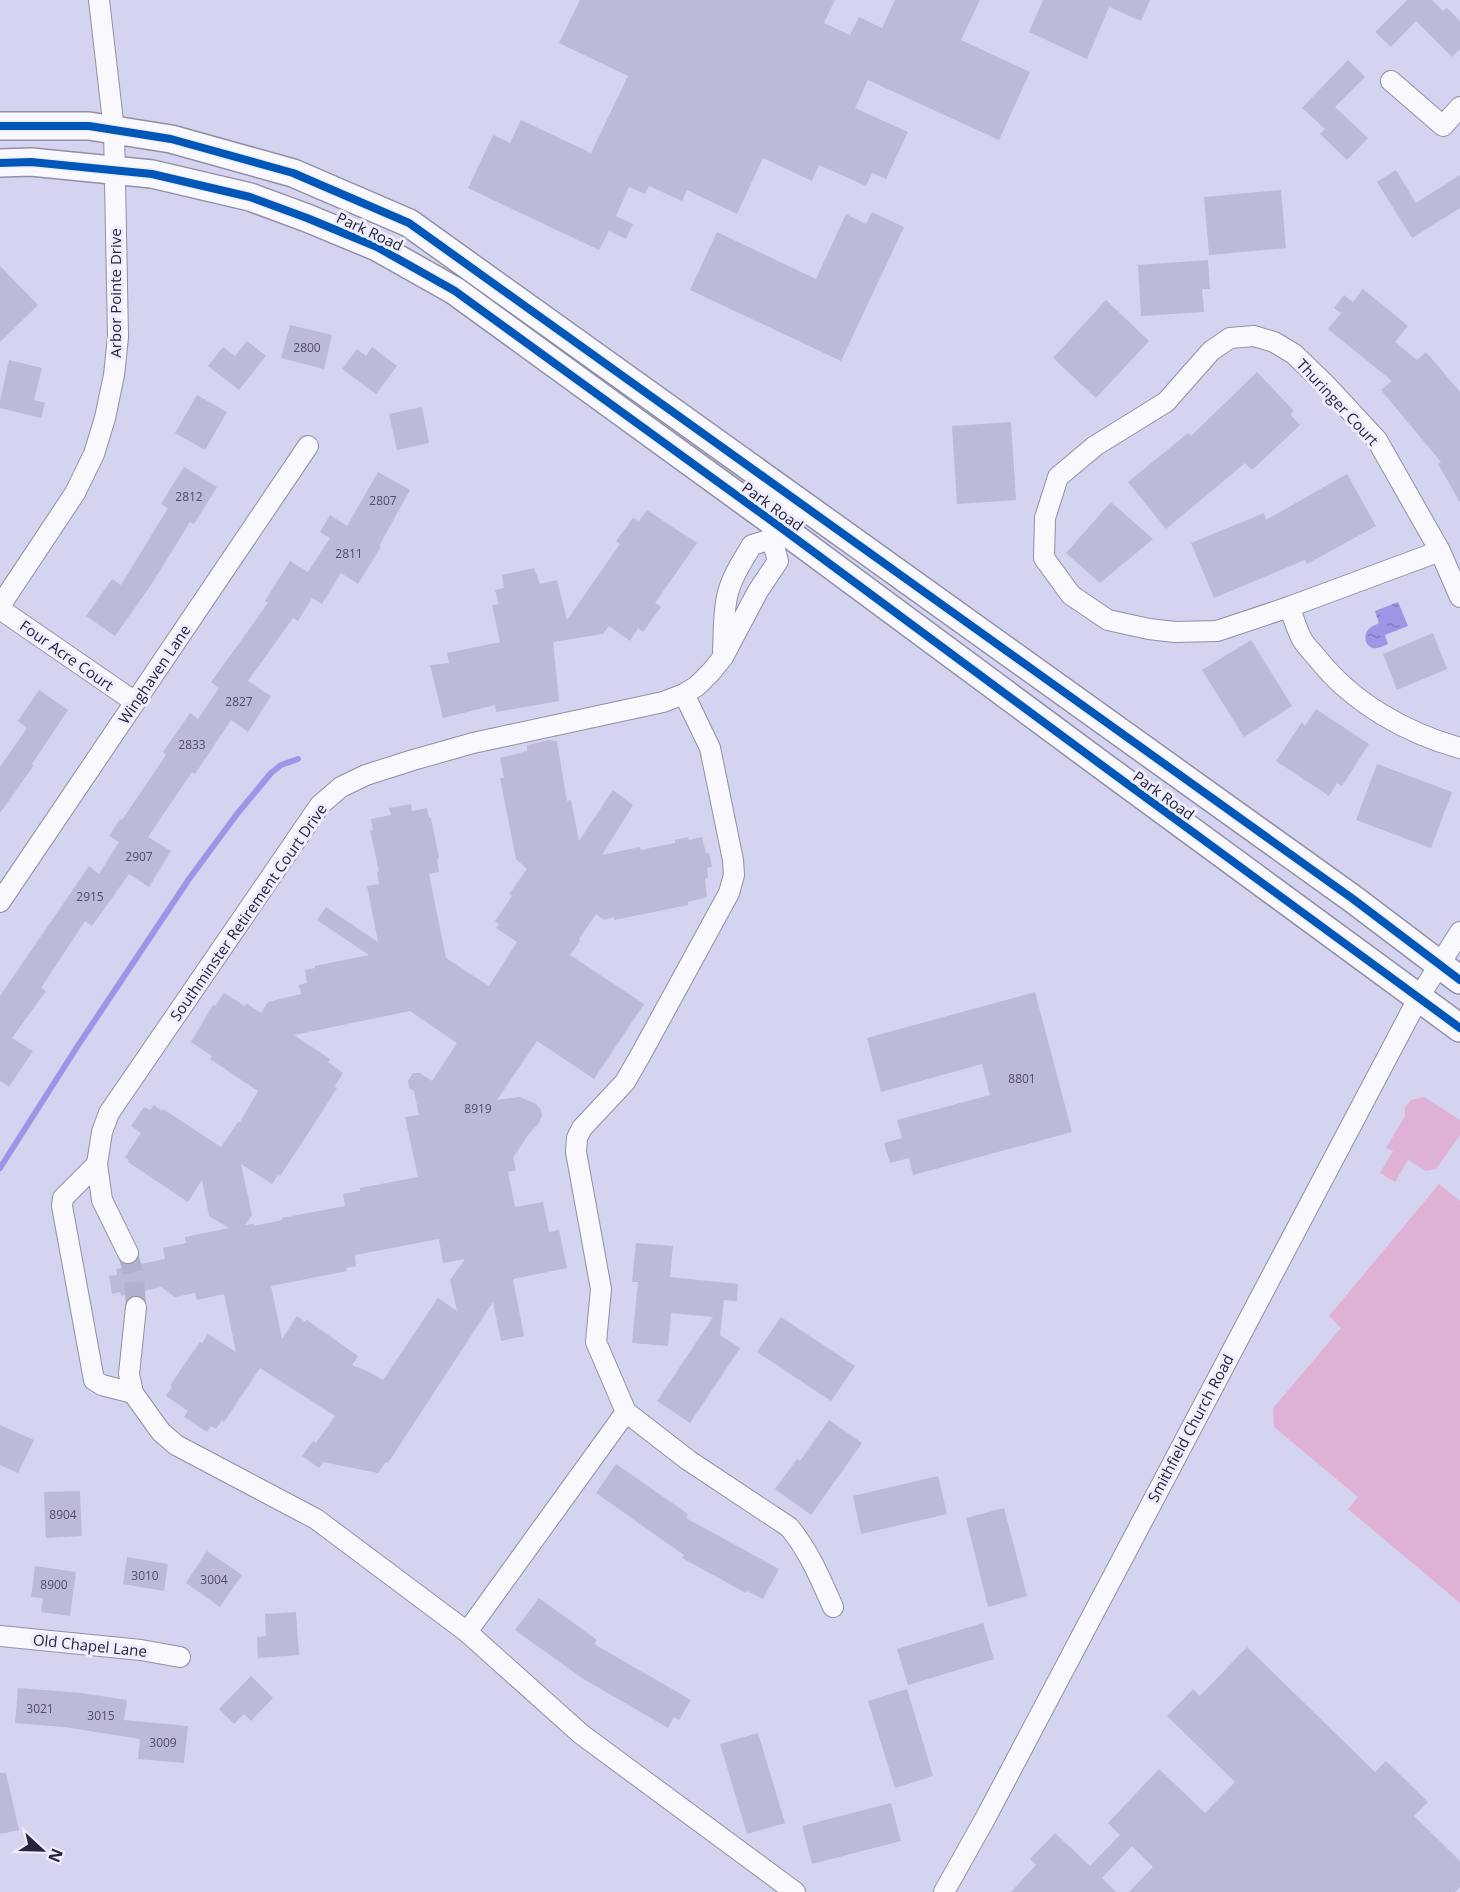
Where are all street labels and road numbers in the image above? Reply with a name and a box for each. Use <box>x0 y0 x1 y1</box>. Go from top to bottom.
street label: Park Road <box>334 207 406 255</box>
street label: Arbor Pointe Drive <box>105 228 125 358</box>
street label: Thuringer Court <box>1293 354 1383 450</box>
street label: Park Road <box>738 477 808 535</box>
street label: Four Acre Court <box>16 615 118 695</box>
street label: Winghaven Lane <box>113 621 195 727</box>
street label: Park Road <box>1129 766 1199 824</box>
street label: Southminster Retirement Court Drive <box>165 799 331 1025</box>
street label: Smithfield Church Road <box>1143 1351 1237 1505</box>
street label: Old Chapel Lane <box>32 1629 148 1661</box>

